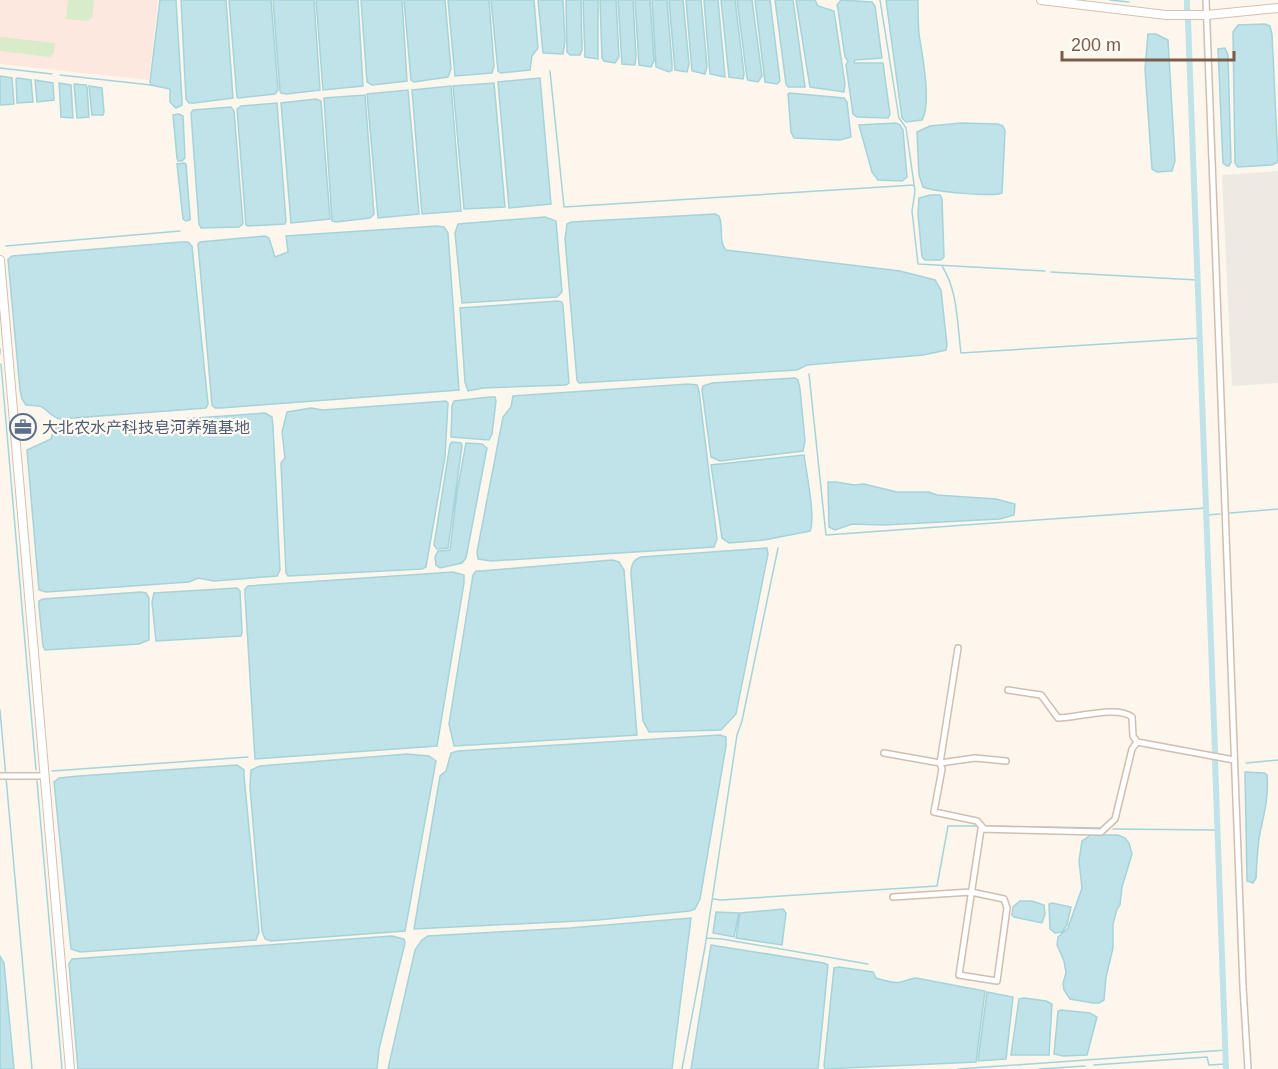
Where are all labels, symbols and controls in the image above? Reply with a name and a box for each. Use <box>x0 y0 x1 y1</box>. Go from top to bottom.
scale bar <box>1062 24 1234 62</box>
text: 200 m <box>1071 35 1121 55</box>
office icon: 大北农水产科技皂河养殖基地 <box>8 412 38 442</box>
place label: 大北农水产科技皂河养殖基地 <box>42 419 250 436</box>

